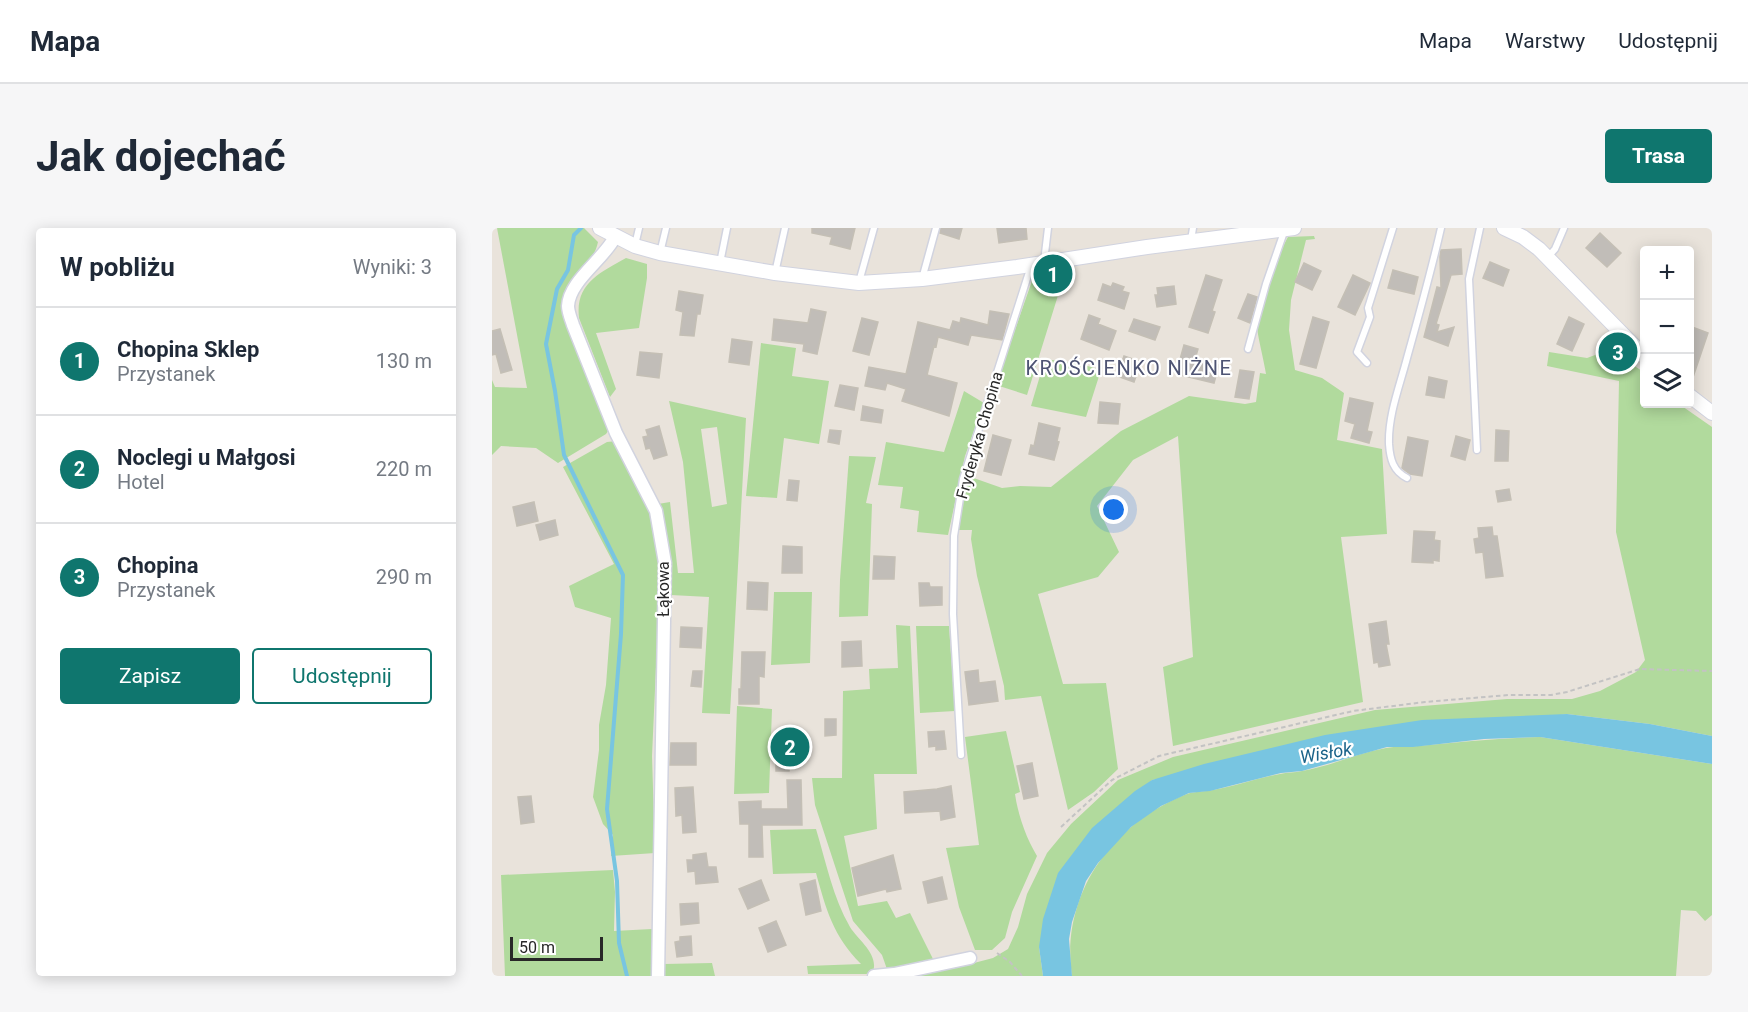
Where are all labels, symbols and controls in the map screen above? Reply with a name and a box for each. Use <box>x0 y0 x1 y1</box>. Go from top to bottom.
text: Mapa <box>30 25 100 58</box>
text: Mapa <box>1419 29 1472 53</box>
text: Warstwy <box>1505 29 1585 53</box>
text: Udostępnij <box>1618 29 1718 53</box>
button: Trasa <box>1605 129 1712 183</box>
text: Jak dojechać <box>36 132 286 181</box>
map controls <box>1640 246 1694 408</box>
button: + <box>1640 246 1694 300</box>
text: W pobliżu <box>60 252 175 282</box>
pin: 1 <box>1034 252 1072 296</box>
text: Wyniki: 3 <box>353 255 432 279</box>
button: − <box>1640 300 1694 354</box>
pin: 3 <box>1598 330 1638 374</box>
text: Chopina Sklep <box>117 337 259 362</box>
text: 1 <box>74 349 85 373</box>
text: 130 m <box>376 349 432 373</box>
button: layers <box>1640 354 1694 408</box>
district label: KROŚCIENKO NIŻNE <box>1026 356 1232 380</box>
text: Przystanek <box>117 362 215 386</box>
street label: Fryderyka Chopina <box>952 369 1007 501</box>
text: Noclegi u Małgosi <box>117 445 296 470</box>
text: 2 <box>74 457 85 481</box>
text: 220 m <box>376 457 432 481</box>
text: Hotel <box>117 470 165 494</box>
your location <box>1099 495 1128 524</box>
text: Chopina <box>117 553 198 578</box>
street label: Łąkowa <box>654 561 673 617</box>
text: 3 <box>74 565 85 589</box>
text: 290 m <box>376 565 432 589</box>
text: Przystanek <box>117 578 215 602</box>
button: Zapisz <box>60 648 240 704</box>
button: Udostępnij <box>252 648 432 704</box>
pin: 2 <box>770 724 810 770</box>
water label: Wisłok <box>1298 737 1355 767</box>
scale bar <box>510 934 603 962</box>
text: 50 m <box>519 938 555 957</box>

